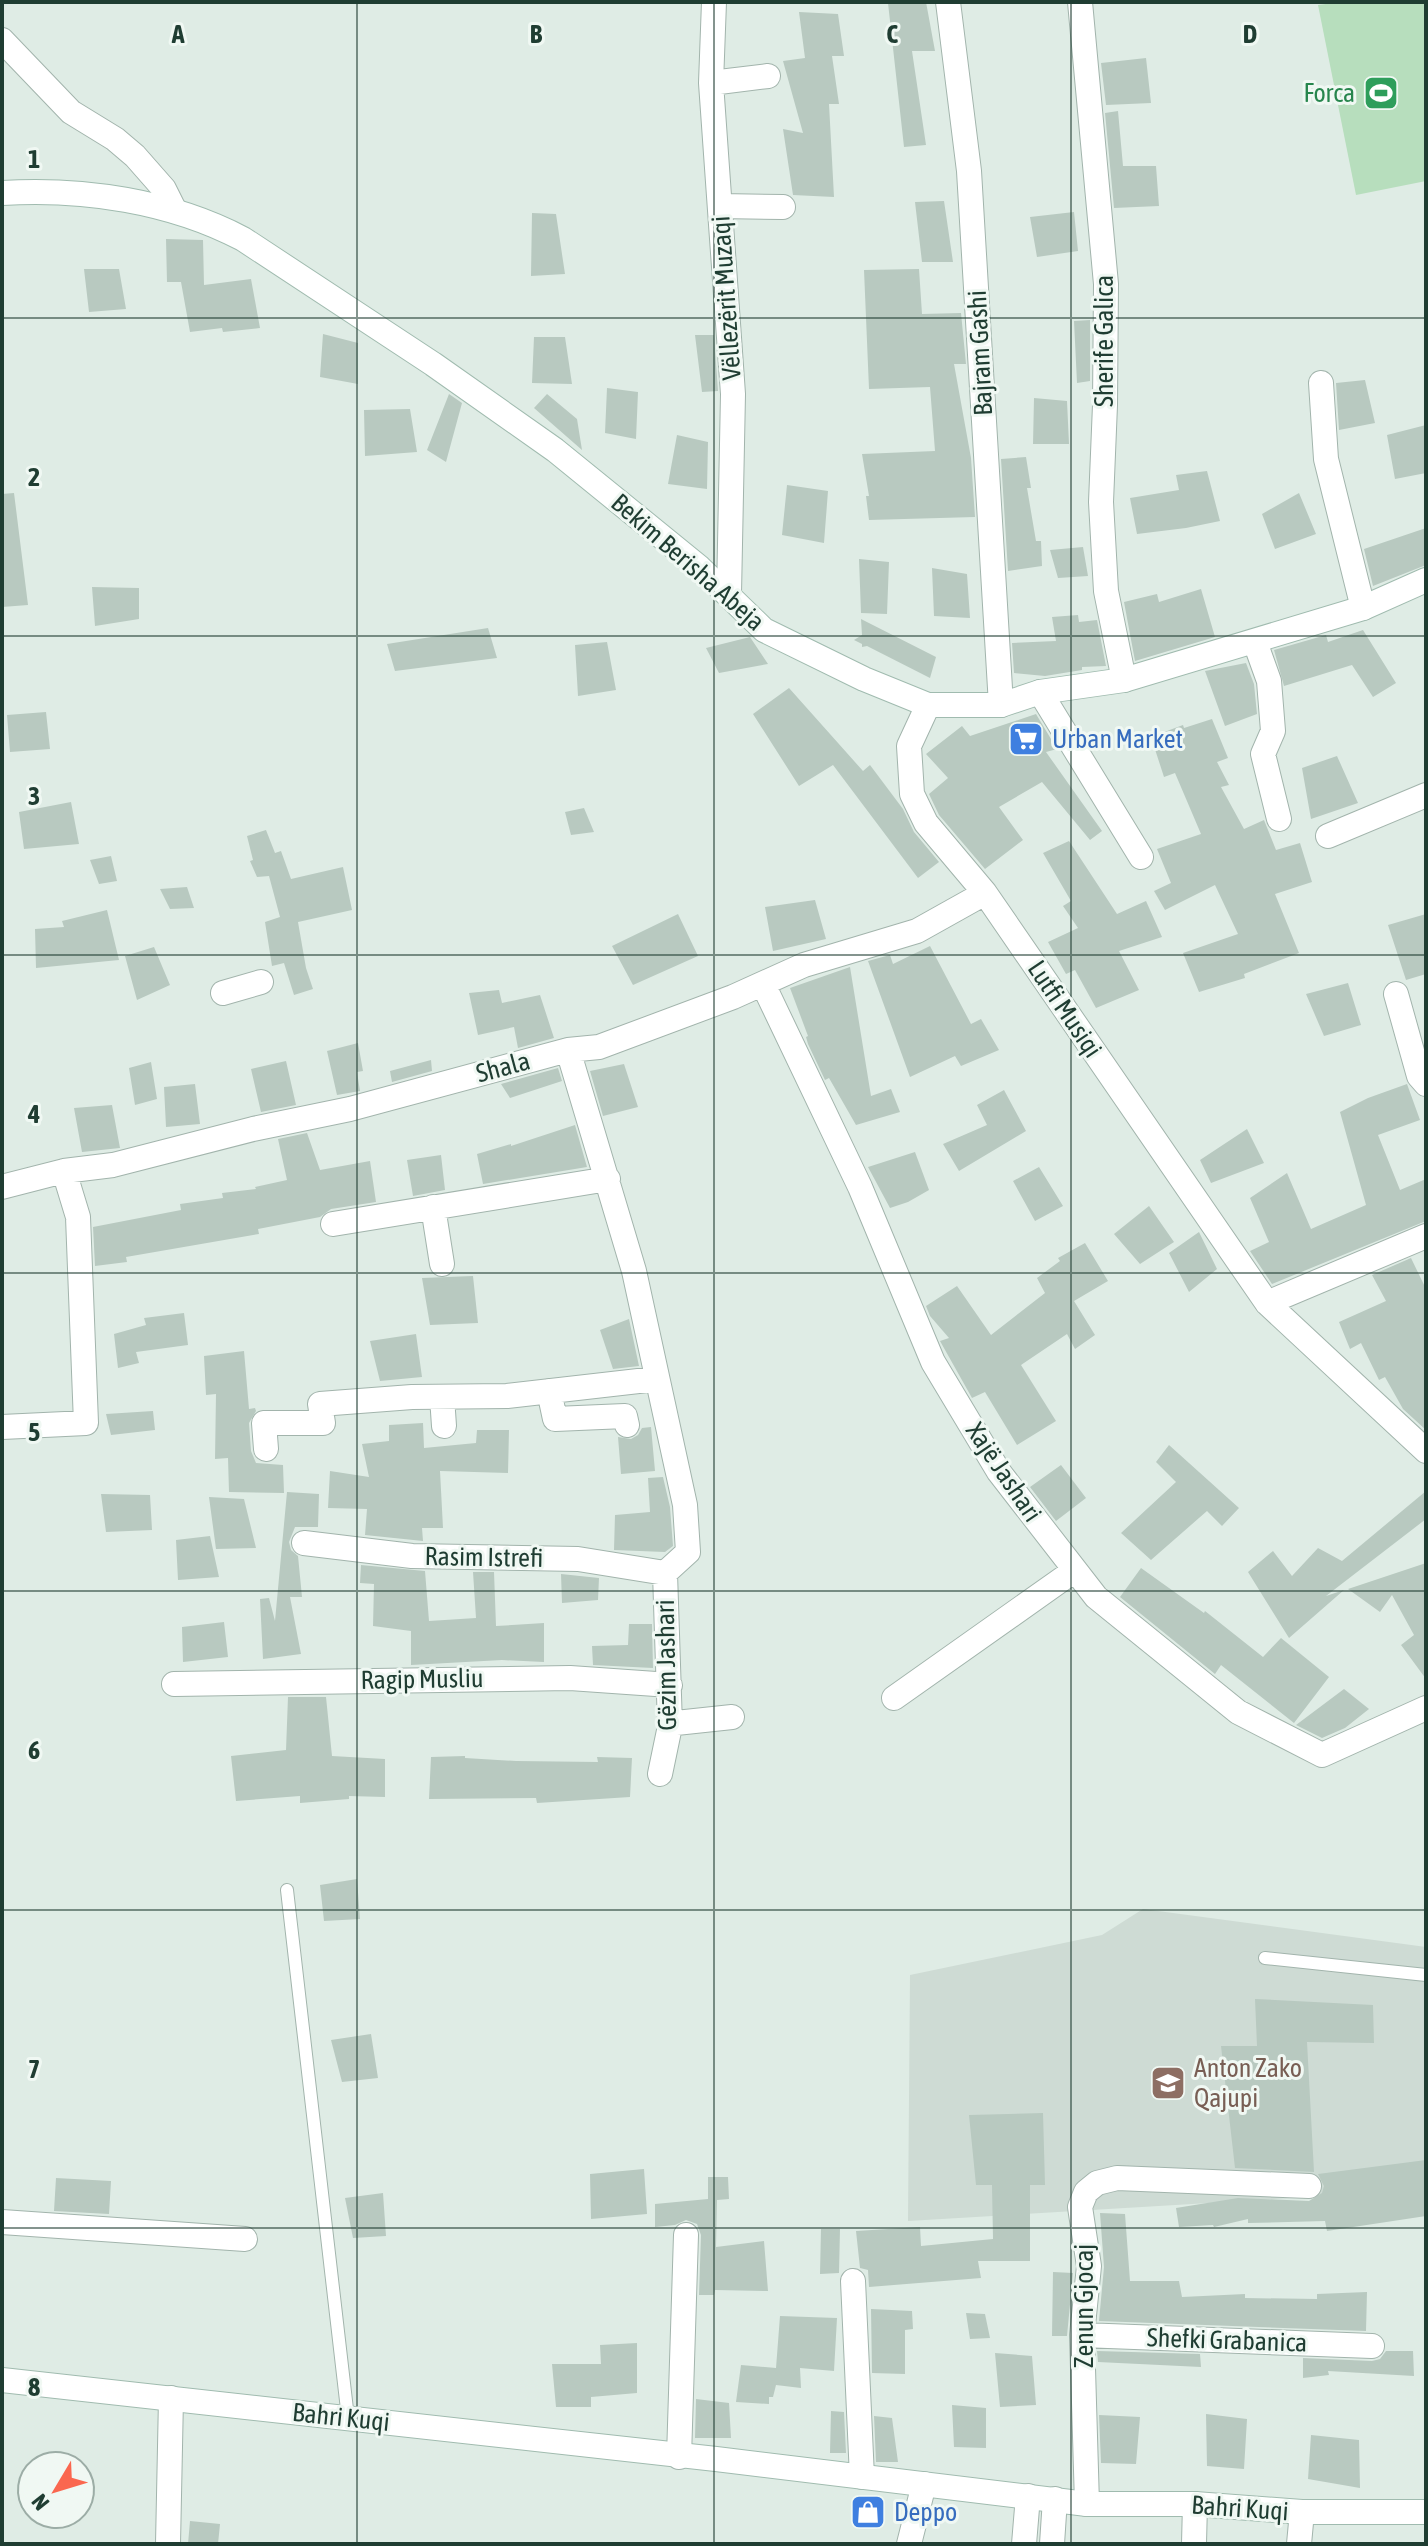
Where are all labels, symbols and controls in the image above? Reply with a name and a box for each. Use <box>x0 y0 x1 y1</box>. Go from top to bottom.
text: A <box>171 19 185 49</box>
text: B <box>530 19 543 49</box>
text: C <box>886 19 898 49</box>
text: D <box>1243 19 1257 49</box>
sports icon: Forca <box>1362 74 1400 112</box>
place label: Forca <box>1303 78 1355 108</box>
text: 1 <box>28 144 40 174</box>
street label: Vëllezërit Muzaqi <box>705 215 747 381</box>
street label: Sherife Galica <box>1089 275 1119 407</box>
street label: Bajram Gashi <box>962 290 998 416</box>
text: 2 <box>28 462 40 492</box>
street label: Bekim Berisha Abeja <box>605 487 771 637</box>
supermarket icon: Urban Market <box>1007 720 1045 758</box>
place label: Urban Market <box>1052 724 1183 754</box>
text: 3 <box>28 781 40 811</box>
street label: Lutfi Musiqi <box>1022 955 1108 1063</box>
street label: Shala <box>473 1045 533 1089</box>
text: 4 <box>27 1099 40 1129</box>
text: 5 <box>28 1417 40 1447</box>
street label: Xajë Jashari <box>960 1417 1048 1527</box>
street label: Rasim Istrefi <box>425 1541 543 1573</box>
street label: Gëzim Jashari <box>650 1599 682 1731</box>
street label: Ragip Musliu <box>360 1663 484 1695</box>
text: 6 <box>28 1735 40 1765</box>
place label: Anton Zako Qajupi <box>1194 2053 1302 2113</box>
text: 7 <box>28 2054 40 2084</box>
school or university icon: Anton Zako Qajupi <box>1149 2064 1187 2102</box>
street label: Zenun Gjocaj <box>1069 2244 1099 2368</box>
street label: Shefki Grabanica <box>1146 2322 1308 2358</box>
text: 8 <box>28 2372 40 2402</box>
street label: Bahri Kuqi <box>291 2397 391 2437</box>
north arrow <box>16 2450 96 2530</box>
text: N <box>26 2489 54 2515</box>
street label: Bahri Kuqi <box>1190 2490 1290 2526</box>
shop icon: Deppo <box>849 2493 887 2531</box>
place label: Deppo <box>894 2497 957 2527</box>

